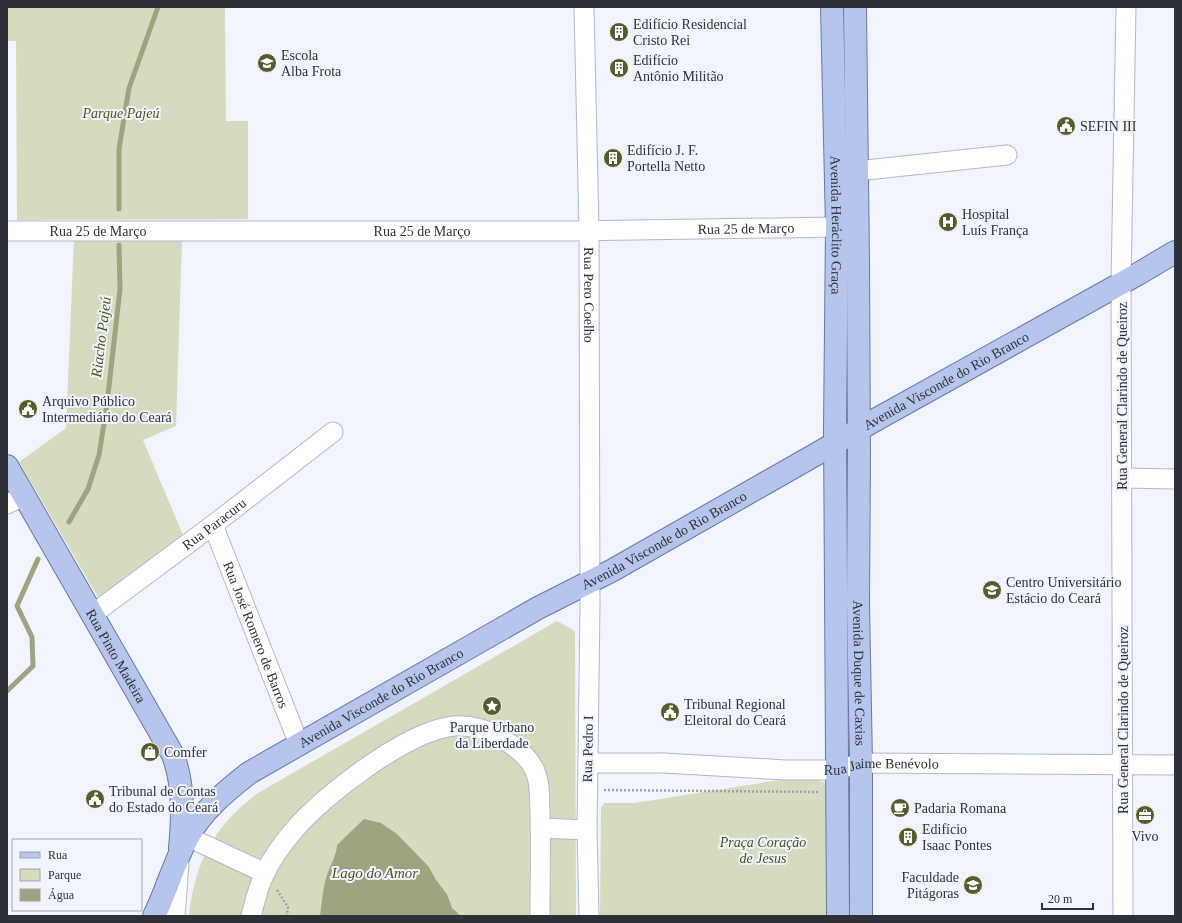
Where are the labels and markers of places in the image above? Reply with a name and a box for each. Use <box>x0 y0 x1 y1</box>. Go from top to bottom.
place label: Edifício Residencial Cristo Rei <box>633 17 747 48</box>
building icon: Edifício Residencial Cristo Rei <box>608 21 630 43</box>
place label: Escola Alba Frota <box>281 48 342 79</box>
school or university icon: Escola Alba Frota <box>256 52 278 74</box>
place label: Edifício Antônio Militão <box>633 53 724 84</box>
building icon: Edifício Antônio Militão <box>608 57 630 79</box>
public building icon: SEFIN III <box>1055 115 1077 137</box>
place label: SEFIN III <box>1080 119 1137 134</box>
place label: Edifício J. F. Portella Netto <box>627 143 705 174</box>
building icon: Edifício J. F. Portella Netto <box>602 147 624 169</box>
place label: Hospital Luís França <box>962 207 1029 238</box>
hospital icon: Hospital Luís França <box>937 211 959 233</box>
place label: Arquivo Público Intermediário do Ceará <box>42 394 173 425</box>
public building icon: Arquivo Público Intermediário do Ceará <box>17 398 39 420</box>
place label: Centro Universitário Estácio do Ceará <box>1006 575 1121 606</box>
school or university icon: Centro Universitário Estácio do Ceará <box>981 579 1003 601</box>
place icon: Parque Urbano da Liberdade <box>481 695 503 717</box>
place label: Tribunal Regional Eleitoral do Ceará <box>684 697 787 728</box>
public building icon: Tribunal Regional Eleitoral do Ceará <box>659 701 681 723</box>
place label: Parque Urbano da Liberdade <box>450 720 534 751</box>
shop icon: Comfer <box>139 741 161 763</box>
place label: Comfer <box>164 745 207 760</box>
place label: Tribunal de Contas do Estado do Ceará <box>109 784 219 815</box>
public building icon: Tribunal de Contas do Estado do Ceará <box>84 788 106 810</box>
cafe icon: Padaria Romana <box>889 797 911 819</box>
place label: Padaria Romana <box>914 801 1007 816</box>
office icon: Vivo <box>1134 804 1156 826</box>
place label: Edifício Isaac Pontes <box>922 822 992 853</box>
building icon: Edifício Isaac Pontes <box>897 826 919 848</box>
place label: Vivo <box>1131 829 1159 844</box>
place label: Faculdade Pitágoras <box>901 870 959 901</box>
school or university icon: Faculdade Pitágoras <box>962 874 984 896</box>

